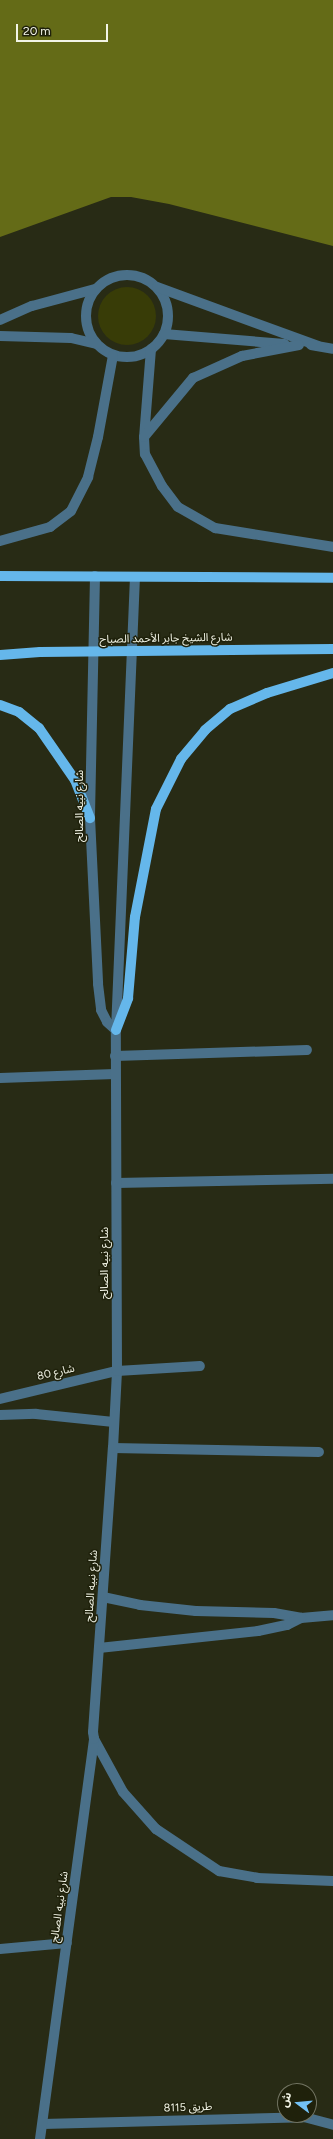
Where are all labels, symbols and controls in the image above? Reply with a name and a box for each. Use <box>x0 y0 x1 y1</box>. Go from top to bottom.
scale bar <box>18 16 110 42</box>
text: 20 m <box>23 24 51 38</box>
street label: شارع الشيخ جابر الأحمد الصباح <box>99 631 233 647</box>
street label: شارع نبيه الصالح <box>73 770 87 842</box>
street label: شارع نبيه الصالح <box>98 1227 112 1299</box>
street label: شارع 80 <box>36 1362 76 1384</box>
street label: شارع نبيه الصالح <box>83 1550 101 1622</box>
street label: شارع نبيه الصالح <box>48 1870 72 1944</box>
north arrow <box>277 2083 317 2123</box>
text: ش <box>278 2091 294 2109</box>
street label: طريق 8115 <box>164 2101 212 2115</box>

